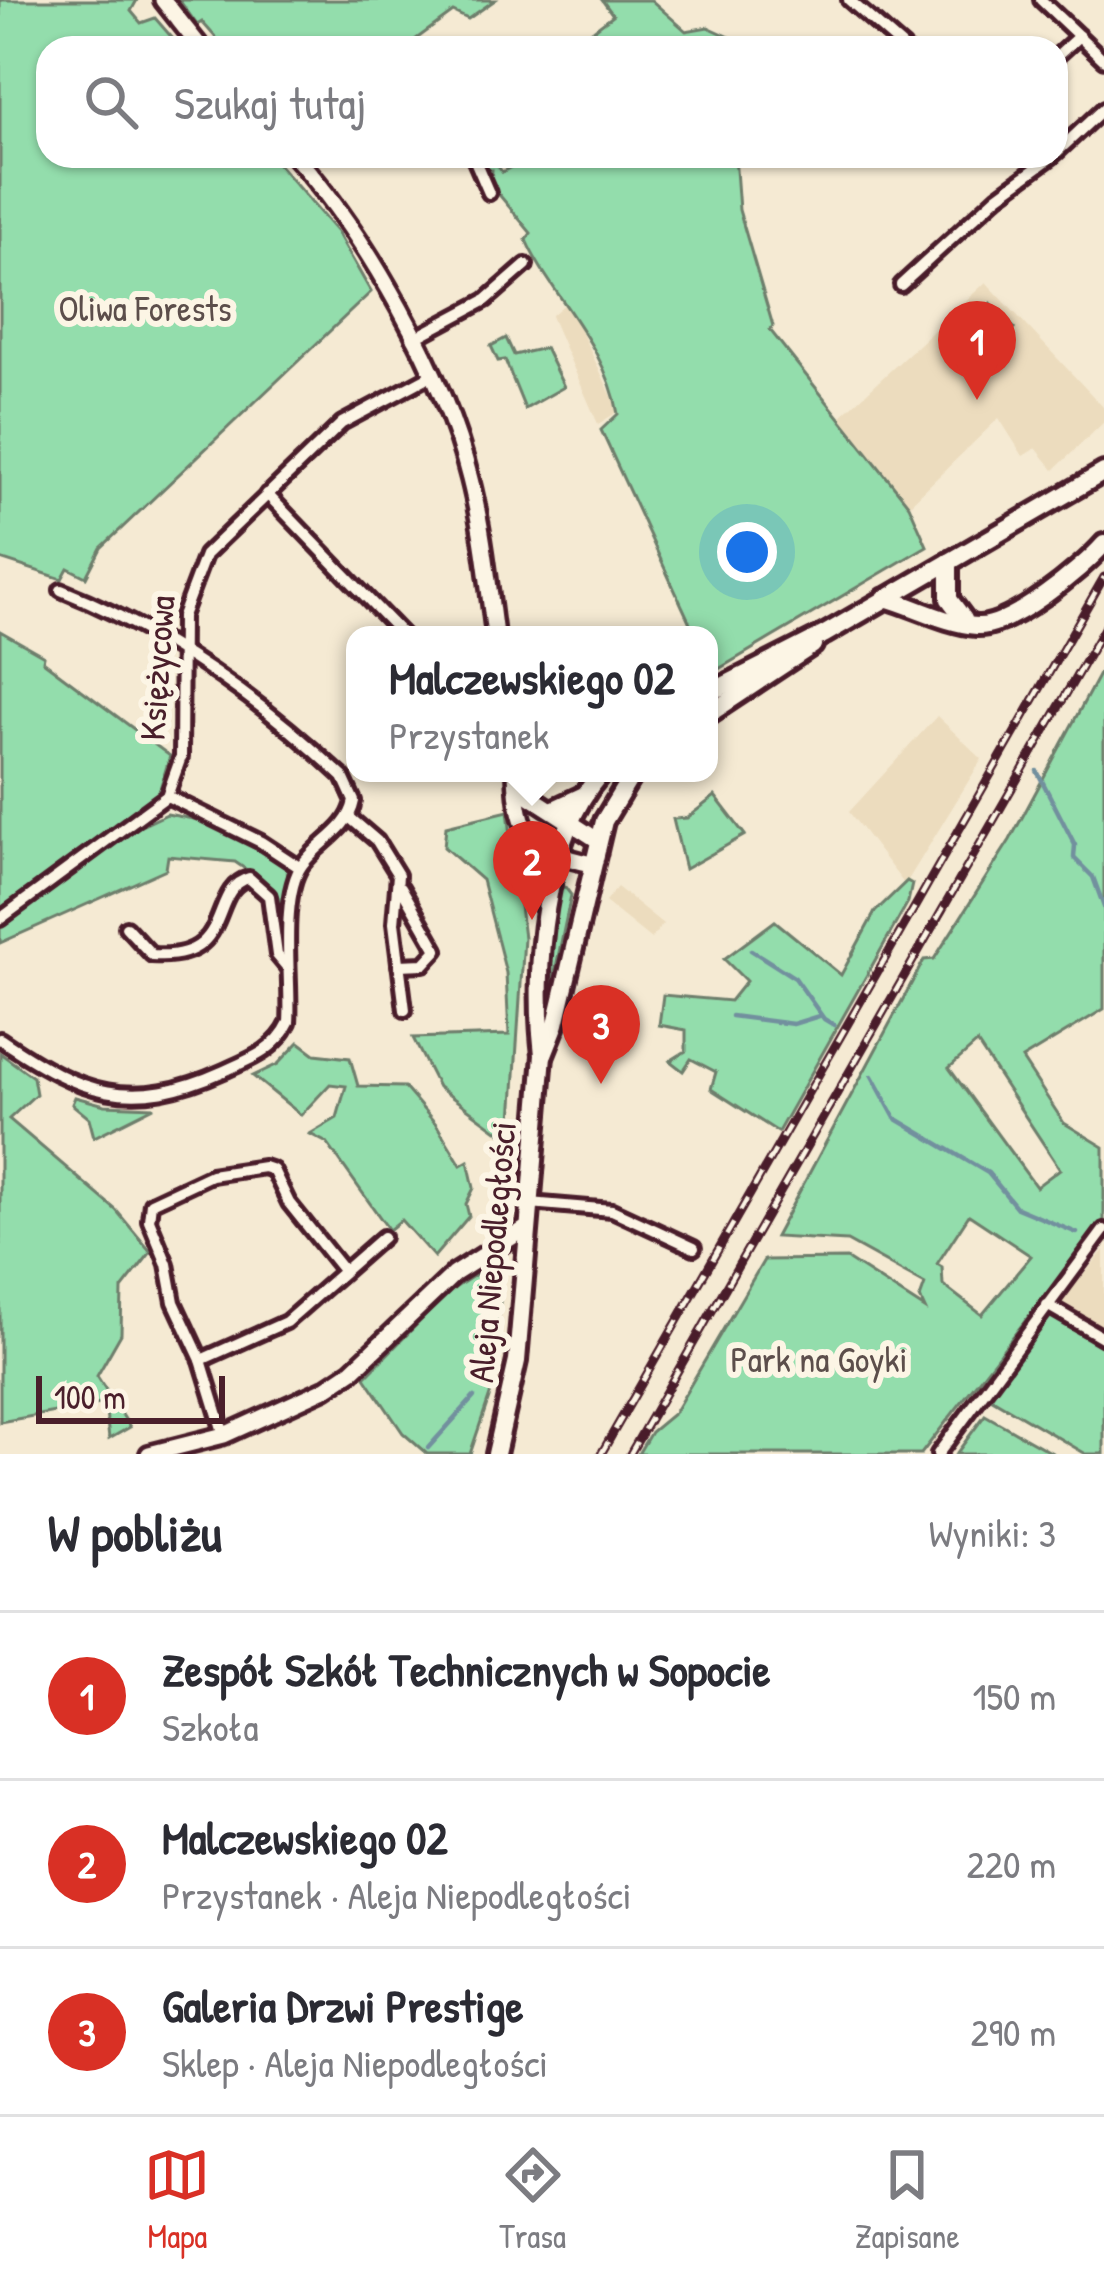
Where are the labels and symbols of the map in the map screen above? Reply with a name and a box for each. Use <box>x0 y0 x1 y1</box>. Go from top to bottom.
park label: Oliwa Forests <box>58 283 232 332</box>
pin: 1 <box>938 301 1016 400</box>
your location <box>717 522 777 582</box>
street label: Księżycowa <box>127 594 185 742</box>
pin: 2 <box>493 821 571 920</box>
pin: 3 <box>562 985 640 1084</box>
street label: Aleja Niepodległości <box>455 1119 527 1385</box>
park label: Park na Goyki <box>730 1334 908 1383</box>
scale bar <box>36 1370 225 1423</box>

